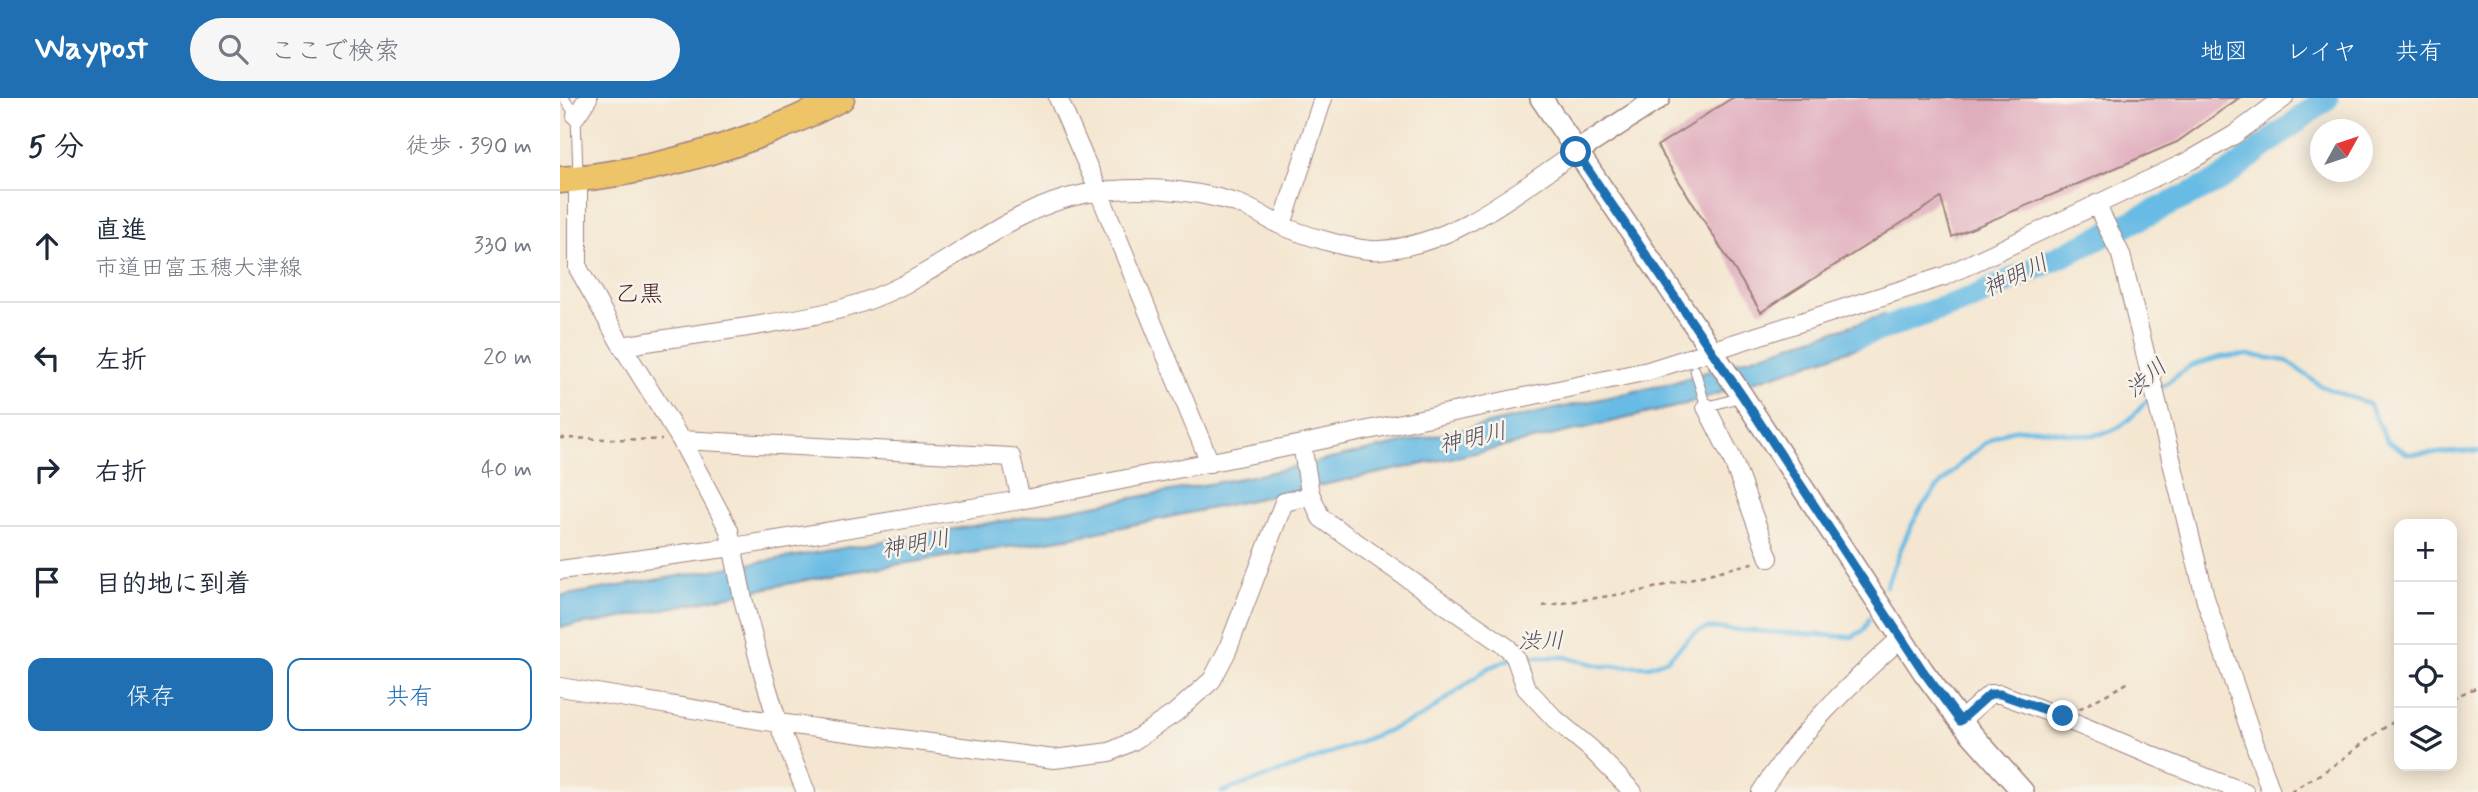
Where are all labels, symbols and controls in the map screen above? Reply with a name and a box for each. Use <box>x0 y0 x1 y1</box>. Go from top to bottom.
search box <box>190 18 680 81</box>
text: Waypost <box>35 27 148 71</box>
icon: search <box>214 30 252 68</box>
text: ここで検索 <box>270 35 400 69</box>
text: 地図 <box>2200 37 2248 68</box>
text: レイヤ <box>2286 37 2357 68</box>
text: 共有 <box>2395 37 2443 68</box>
north arrow <box>2310 119 2373 182</box>
text: 5 分 <box>28 128 84 167</box>
text: 徒歩 · 390 m <box>406 132 532 162</box>
route start <box>1560 136 1591 167</box>
text: 直進 <box>95 214 147 248</box>
icon: ahead <box>28 227 66 265</box>
text: 330 m <box>474 231 532 261</box>
water label: 神明川 <box>1978 249 2054 305</box>
text: 市道田富玉穂大津線 <box>95 254 302 284</box>
district label: 乙黒 <box>615 279 663 310</box>
icon: left <box>28 339 66 377</box>
text: 20 m <box>483 343 532 373</box>
text: 左折 <box>95 344 147 378</box>
water label: 渋川 <box>2120 353 2174 405</box>
water label: 神明川 <box>1436 417 1510 461</box>
icon: right <box>28 451 66 489</box>
text: 40 m <box>481 455 532 485</box>
text: 右折 <box>95 456 147 490</box>
map controls <box>2394 519 2457 771</box>
button: + <box>2394 519 2457 582</box>
water label: 神明川 <box>879 524 953 566</box>
icon: arrive <box>28 563 66 601</box>
text: 目的地に到着 <box>95 568 251 602</box>
button: − <box>2394 582 2457 645</box>
water label: 渋川 <box>1518 627 1564 657</box>
button: locate <box>2394 645 2457 708</box>
button: 保存 <box>28 658 273 731</box>
button: 共有 <box>287 658 532 731</box>
route end <box>2047 700 2078 731</box>
button: layers <box>2394 708 2457 771</box>

